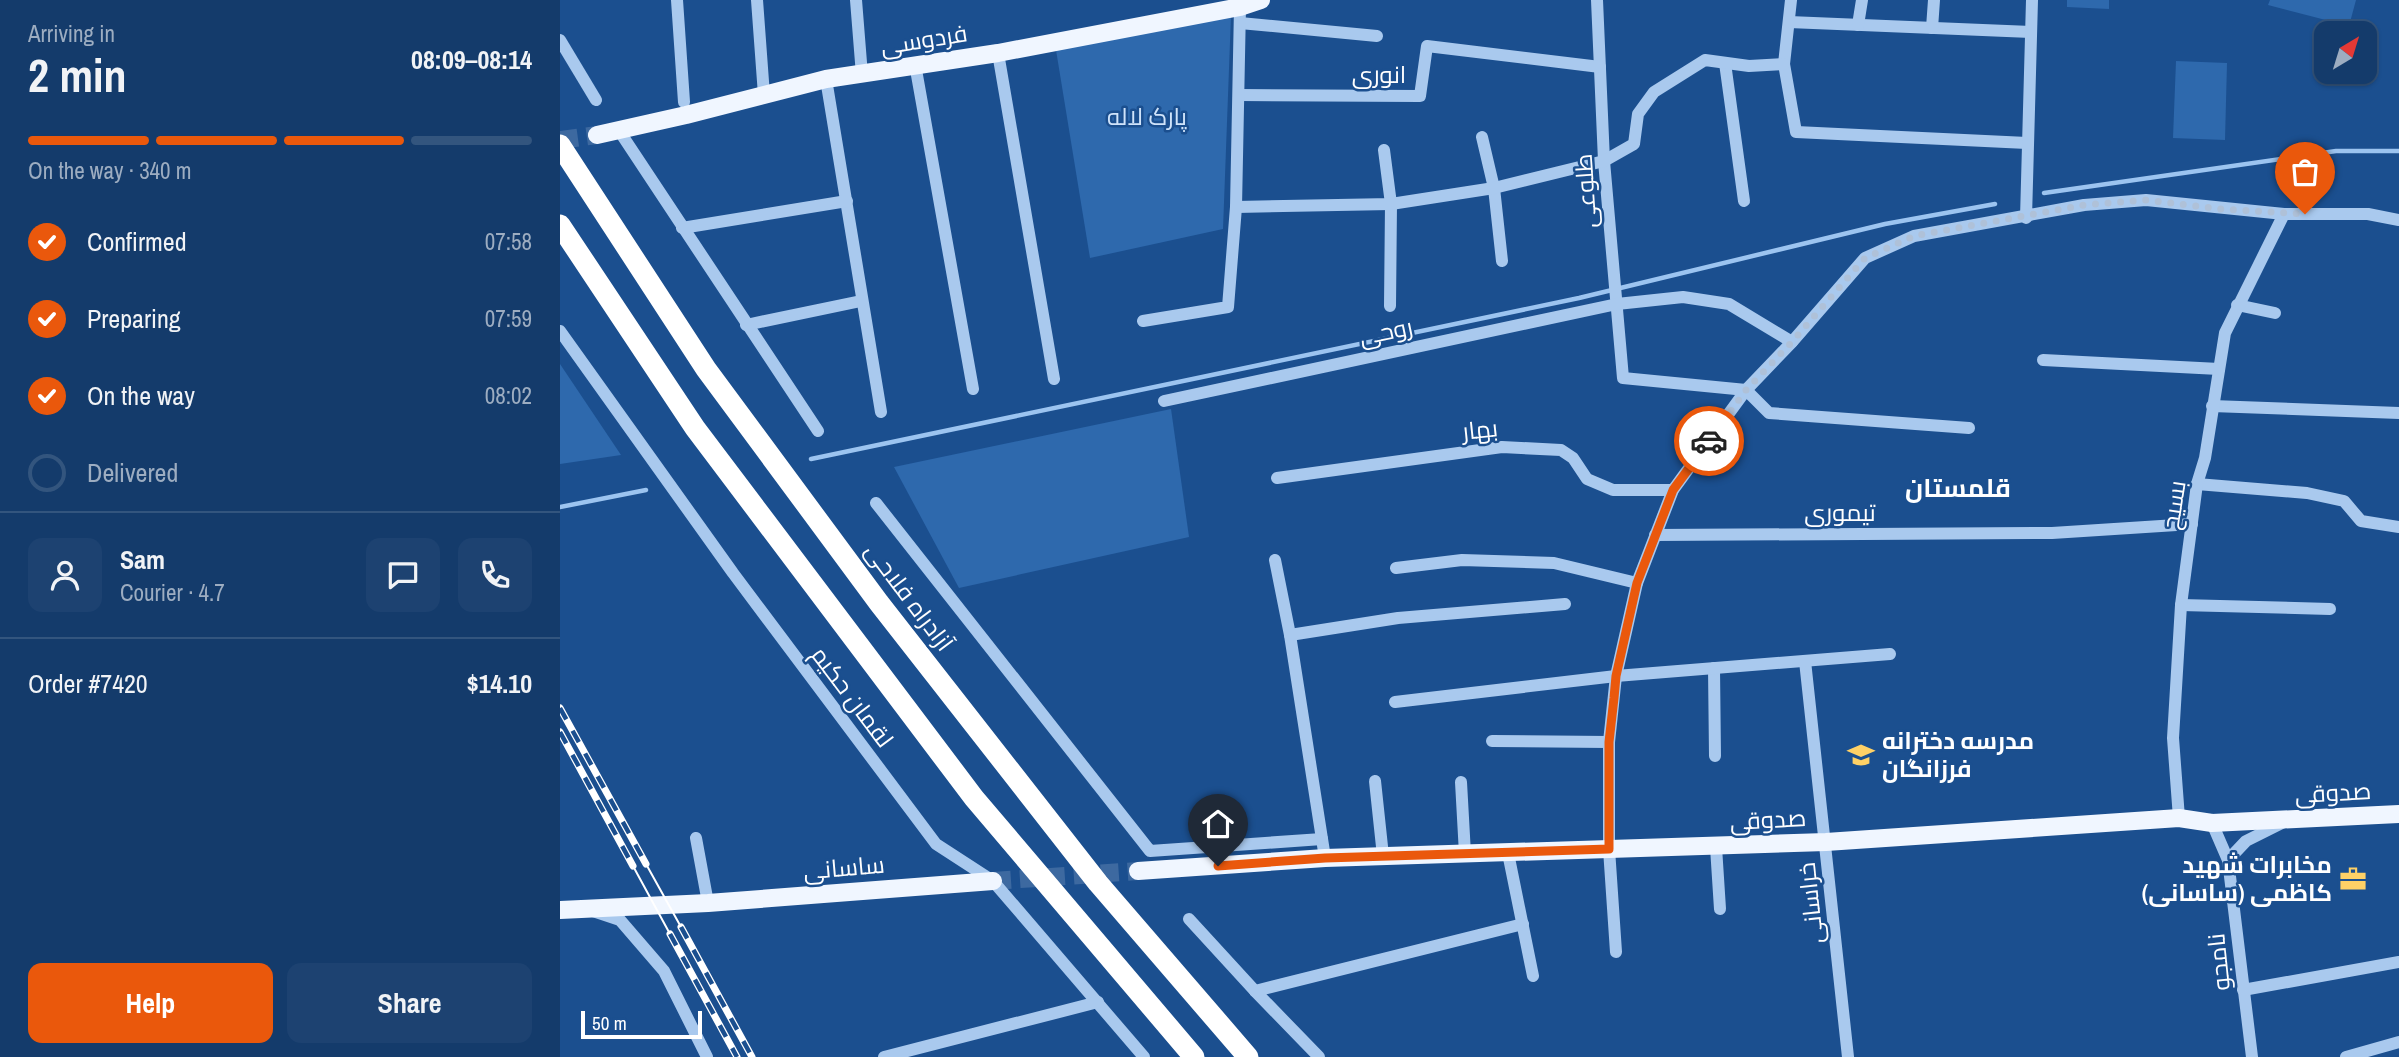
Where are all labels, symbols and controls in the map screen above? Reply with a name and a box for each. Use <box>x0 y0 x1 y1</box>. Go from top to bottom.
street label: فردوسی <box>878 16 970 62</box>
text: Arriving in <box>28 18 115 49</box>
north arrow <box>2314 21 2376 84</box>
map controls <box>2314 21 2377 84</box>
text: 08:09–08:14 <box>411 42 532 77</box>
text: 2 min <box>28 44 127 106</box>
street label: انوری <box>1352 58 1406 90</box>
park label: پارک لاله <box>1107 100 1188 133</box>
pin <box>2275 142 2335 214</box>
street label: طلوعی <box>1566 153 1604 229</box>
icon: bag <box>2286 153 2324 191</box>
text: On the way · 340 m <box>28 155 192 186</box>
icon: check <box>28 223 66 261</box>
text: Confirmed <box>87 224 187 259</box>
text: 07:58 <box>485 226 532 257</box>
icon: check <box>28 300 66 338</box>
text: Preparing <box>87 301 181 336</box>
text: 07:59 <box>485 303 532 334</box>
street label: روحی <box>1356 310 1415 352</box>
icon: check <box>28 377 66 415</box>
text: On the way <box>87 378 195 413</box>
text: 08:02 <box>485 380 532 411</box>
courier <box>1674 406 1744 476</box>
street label: بهار <box>1459 411 1499 447</box>
icon: car <box>1690 422 1728 460</box>
text: Delivered <box>87 455 178 490</box>
district label: قلمستان <box>1905 470 2011 505</box>
street label: بسیح <box>2153 478 2194 532</box>
street label: تیموری <box>1804 496 1876 528</box>
street label: آزادراه فلاحی <box>858 536 962 658</box>
button: person <box>28 538 102 612</box>
button: chat <box>366 538 440 612</box>
button: phone <box>458 538 532 612</box>
text: Sam <box>120 542 165 577</box>
text: Courier · 4.7 <box>120 577 225 608</box>
street label: لقمان حکیم <box>804 639 901 754</box>
text: Order #7420 <box>28 666 148 701</box>
text: $14.10 <box>467 666 532 701</box>
place label: مدرسه دخترانه فرزانگان <box>1882 724 2034 784</box>
school or university icon: مدرسه دخترانه فرزانگان <box>1846 740 1876 770</box>
street label: صدوقی <box>2294 774 2372 810</box>
pin <box>1188 794 1248 866</box>
street label: صدوقی <box>1729 801 1807 837</box>
icon: home <box>1199 805 1237 843</box>
street label: ساسانی <box>802 848 886 886</box>
place label: مخابرات شهید کاظمی (ساسانی) <box>2142 848 2332 908</box>
street label: خراسانی <box>1790 861 1830 945</box>
office icon: مخابرات شهید کاظمی (ساسانی) <box>2338 864 2368 894</box>
street label: نامجو <box>2199 932 2237 992</box>
button: Help <box>28 963 273 1043</box>
button: Share <box>287 963 532 1043</box>
scale bar <box>581 1008 702 1040</box>
text: 50 m <box>592 1010 627 1036</box>

